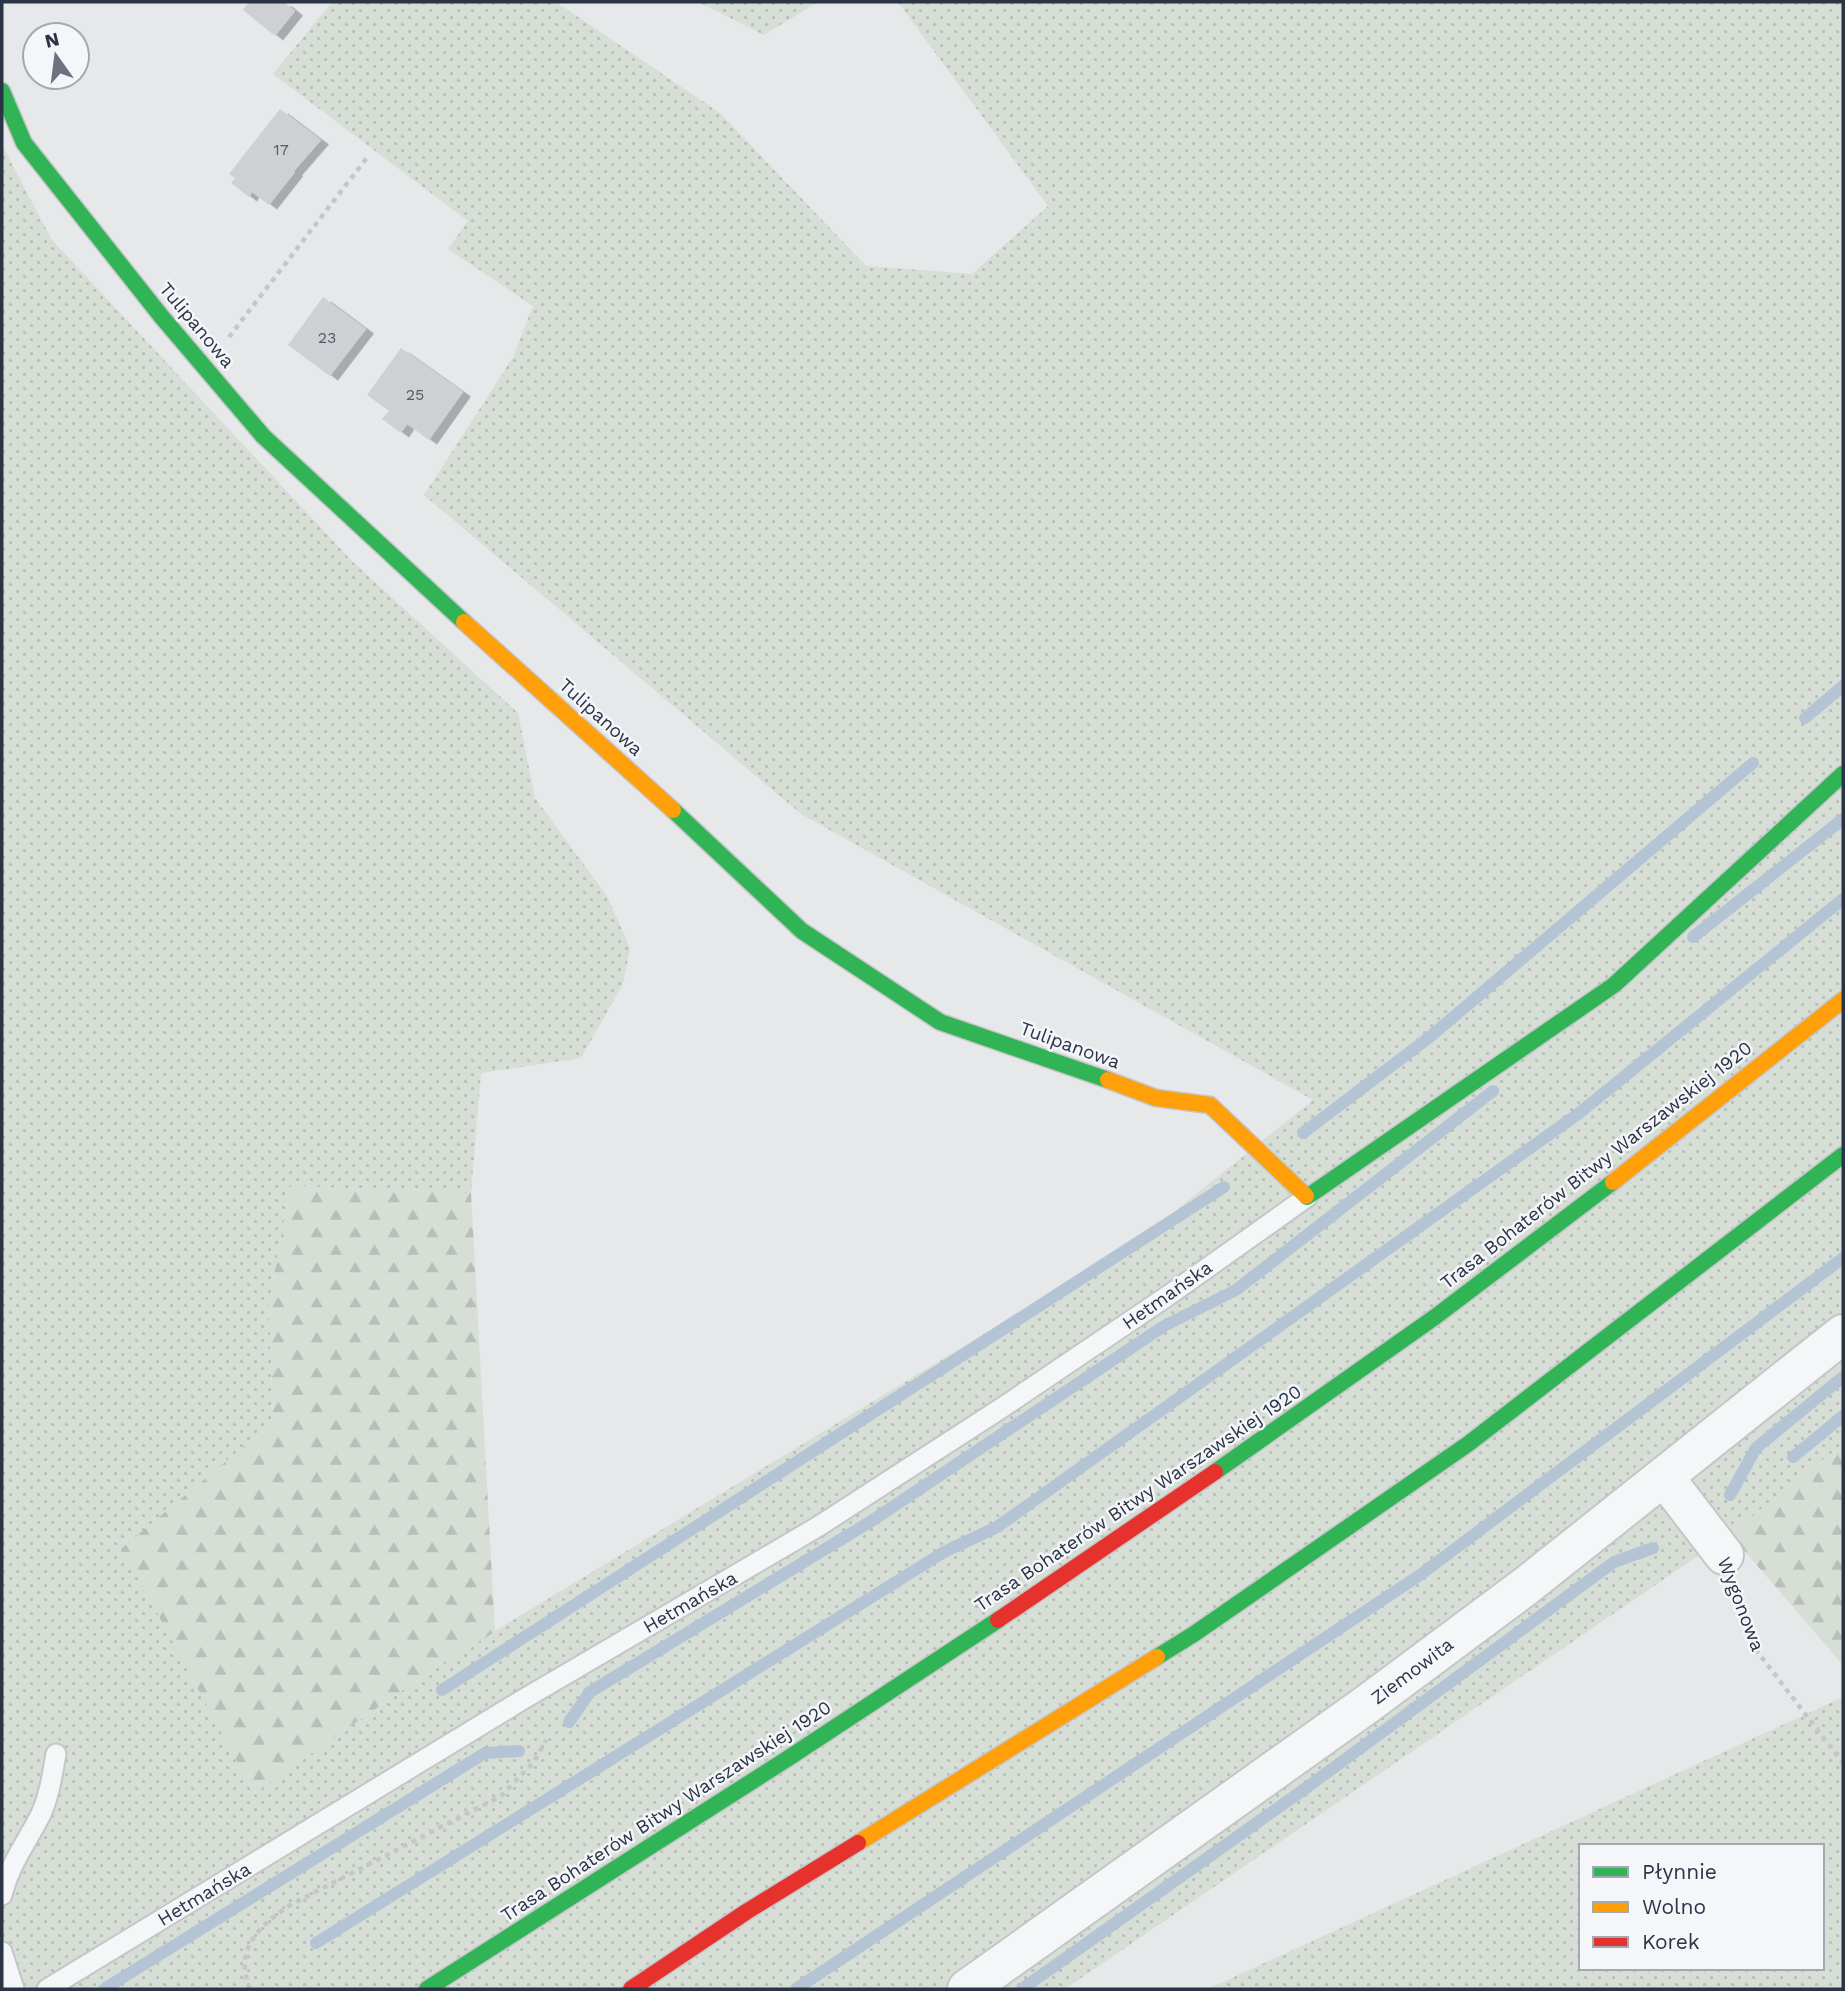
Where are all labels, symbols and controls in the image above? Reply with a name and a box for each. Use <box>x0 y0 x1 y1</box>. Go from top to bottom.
north arrow <box>21 21 91 91</box>
text: N <box>42 27 62 53</box>
house number: 17 <box>273 140 289 159</box>
street label: Tulipanowa <box>155 277 240 373</box>
house number: 23 <box>318 328 336 347</box>
house number: 25 <box>406 385 424 404</box>
street label: Tulipanowa <box>554 673 648 761</box>
street label: Tulipanowa <box>1017 1016 1123 1074</box>
street label: Trasa Bohaterów Bitwy Warszawskiej 1920 <box>1436 1036 1756 1294</box>
street label: Hetmańska <box>1118 1255 1217 1334</box>
street label: Trasa Bohaterów Bitwy Warszawskiej 1920 <box>970 1380 1306 1616</box>
street label: Wygonowa <box>1713 1554 1770 1654</box>
street label: Hetmańska <box>639 1566 741 1638</box>
street label: Ziemowita <box>1366 1633 1458 1709</box>
street label: Trasa Bohaterów Bitwy Warszawskiej 1920 <box>497 1695 835 1927</box>
legend <box>1579 1844 1824 1970</box>
street label: Hetmańska <box>153 1857 255 1931</box>
text: Płynnie <box>1642 1859 1717 1884</box>
text: Wolno <box>1642 1894 1706 1919</box>
text: Korek <box>1642 1929 1700 1954</box>

